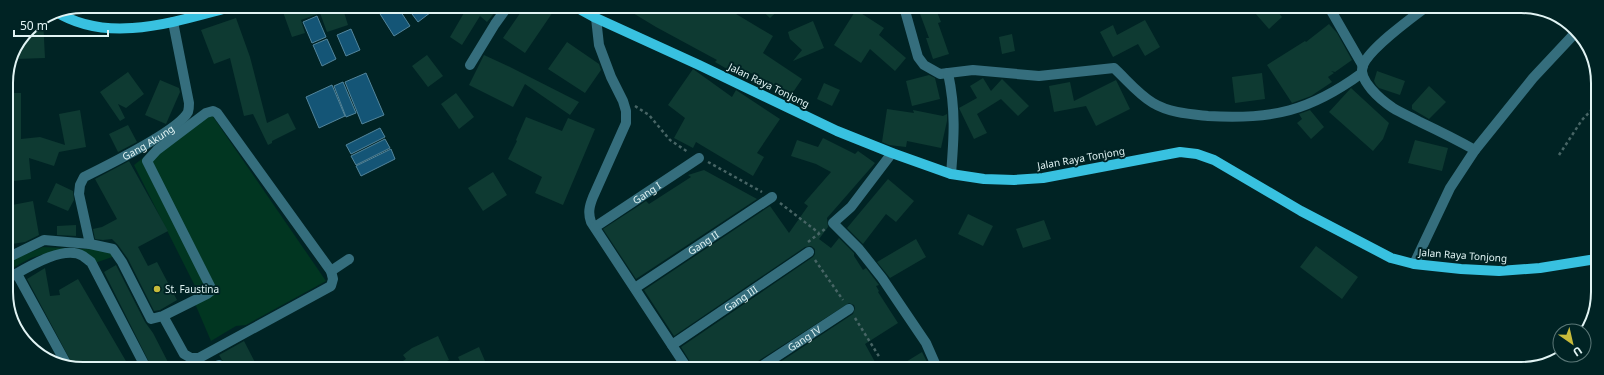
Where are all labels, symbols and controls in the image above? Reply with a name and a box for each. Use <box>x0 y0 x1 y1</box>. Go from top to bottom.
scale bar <box>14 12 108 38</box>
text: 50 m <box>20 17 48 34</box>
street label: Jalan Raya Tonjong <box>725 59 812 111</box>
street label: Gang Akung <box>120 121 177 163</box>
street label: Jalan Raya Tonjong <box>1035 143 1126 173</box>
street label: Gang I <box>630 178 664 207</box>
street label: Gang II <box>685 227 722 258</box>
street label: Jalan Raya Tonjong <box>1417 245 1508 265</box>
place label: St. Faustina <box>165 282 219 296</box>
street label: Gang III <box>721 282 760 315</box>
marker: St. Faustina <box>152 284 162 294</box>
street label: Gang IV <box>785 322 824 354</box>
north arrow <box>1552 323 1592 363</box>
text: U <box>1570 343 1586 360</box>

